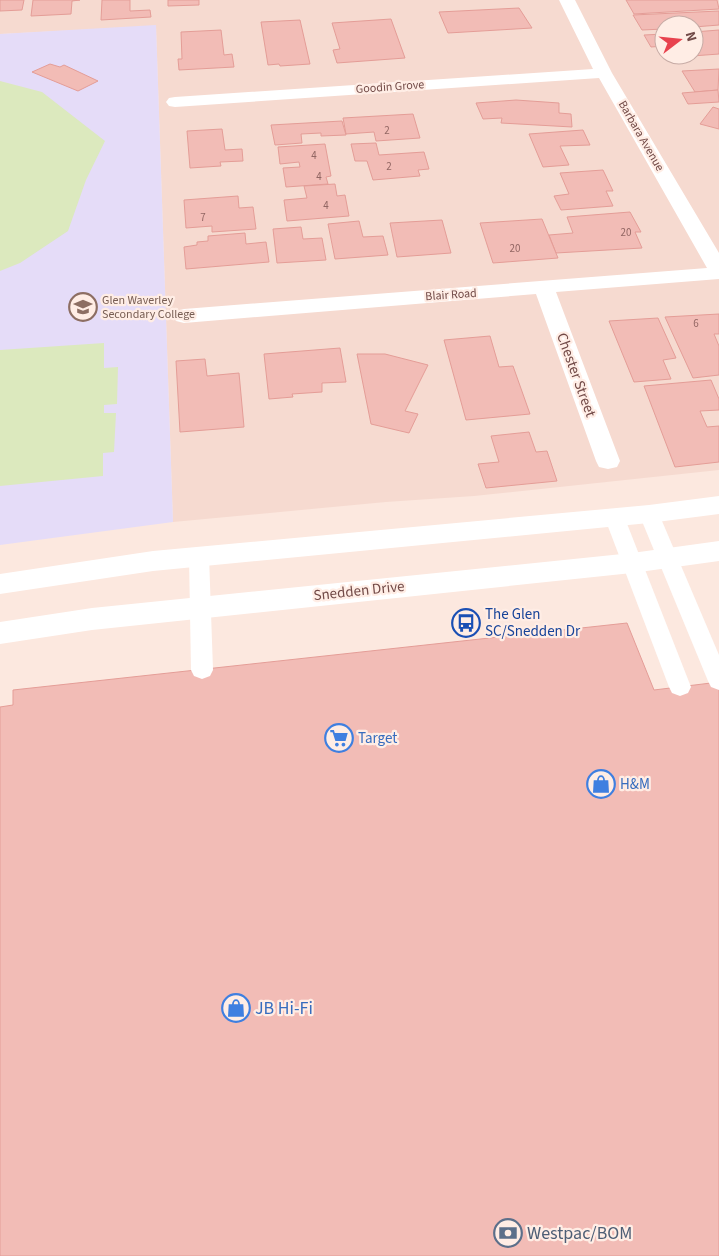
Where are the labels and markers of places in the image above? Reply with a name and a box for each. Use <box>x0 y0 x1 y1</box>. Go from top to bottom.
school or university icon: Glen Waverley Secondary College <box>68 292 98 322</box>
place label: Glen Waverley Secondary College <box>102 292 195 323</box>
place label: The Glen SC/Snedden Dr <box>485 604 581 642</box>
bus stop icon: The Glen SC/Snedden Dr <box>451 608 481 638</box>
supermarket icon: Target <box>324 723 354 753</box>
place label: Target <box>358 728 397 749</box>
shop icon: H&M <box>586 769 616 799</box>
place label: H&M <box>620 774 650 795</box>
shop icon: JB Hi-Fi <box>221 993 251 1023</box>
place label: JB Hi-Fi <box>255 996 313 1021</box>
bank icon: Westpac/BOM <box>493 1218 523 1248</box>
place label: Westpac/BOM <box>527 1221 632 1246</box>

